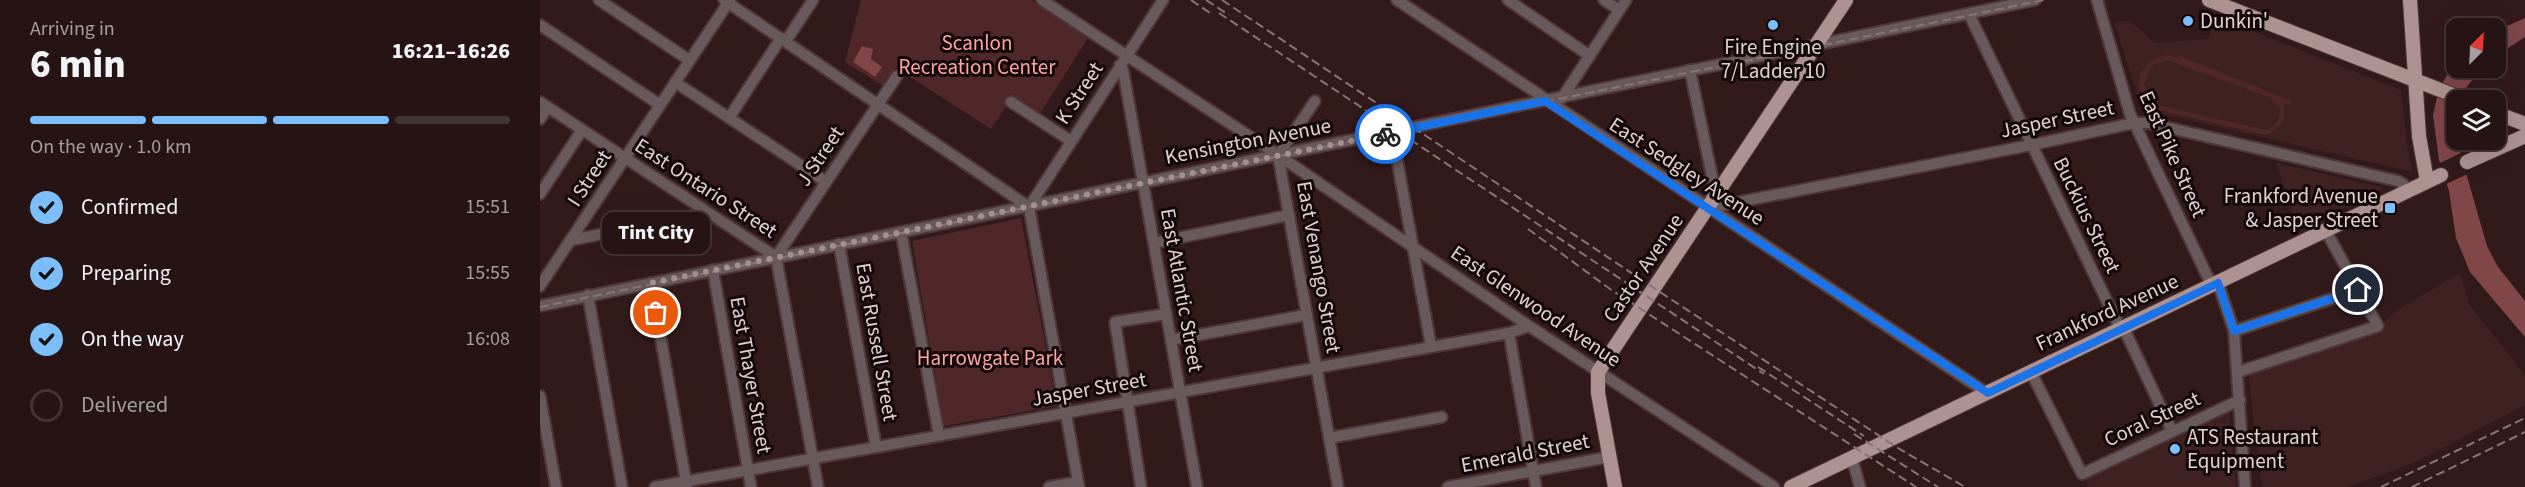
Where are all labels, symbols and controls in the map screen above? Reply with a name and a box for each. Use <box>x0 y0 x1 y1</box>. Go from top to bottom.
place label: Dunkin' <box>2200 6 2268 36</box>
marker: Dunkin' <box>2181 14 2195 28</box>
text: Arriving in <box>30 15 115 43</box>
marker: Fire Engine 7/Ladder 10 <box>1766 18 1780 32</box>
north arrow <box>2446 18 2506 78</box>
map controls <box>2446 18 2506 150</box>
park label: Scanlon Recreation Center <box>899 28 1056 82</box>
place label: Fire Engine 7/Ladder 10 <box>1721 32 1825 86</box>
text: 16:21–16:26 <box>392 35 510 67</box>
text: 6 min <box>30 37 126 93</box>
street label: K Street <box>1048 56 1110 130</box>
street label: East Pike Street <box>2132 86 2214 222</box>
button: layers <box>2446 90 2506 150</box>
street label: Jasper Street <box>1997 92 2117 146</box>
courier <box>1355 104 1415 164</box>
street label: East Sedgley Avenue <box>1603 109 1771 233</box>
street label: Kensington Avenue <box>1162 110 1334 172</box>
icon: bike <box>1369 118 1402 151</box>
street label: J Street <box>789 120 851 192</box>
street label: East Ontario Street <box>629 131 783 245</box>
text: On the way · 1.0 km <box>30 133 192 161</box>
street label: I Street <box>559 144 619 212</box>
street label: Buckius Street <box>2046 152 2128 278</box>
street label: East Venango Street <box>1289 179 1349 355</box>
place label: Frankford Avenue & Jasper Street <box>2224 181 2378 235</box>
icon: check <box>30 191 63 224</box>
text: Confirmed <box>81 191 178 223</box>
text: 15:51 <box>465 193 510 221</box>
marker: Frankford Avenue & Jasper Street <box>2383 201 2397 215</box>
street label: East Atlantic Street <box>1153 206 1211 374</box>
street label: Castor Avenue <box>1596 208 1690 328</box>
callout: Tint City <box>602 211 710 253</box>
text: Tint City <box>618 219 694 247</box>
street label: East Glenwood Avenue <box>1445 238 1627 374</box>
icon: check <box>30 257 63 290</box>
text: Preparing <box>81 257 171 289</box>
text: 15:55 <box>465 259 510 287</box>
street label: East Russell Street <box>848 260 906 424</box>
pin <box>2332 264 2383 315</box>
street label: Frankford Avenue <box>2031 266 2183 358</box>
icon: home <box>2341 273 2374 306</box>
pin <box>630 287 681 338</box>
street label: East Thayer Street <box>722 294 780 456</box>
icon: bag <box>639 296 672 329</box>
icon: check <box>30 323 63 356</box>
text: On the way <box>81 323 184 355</box>
text: 16:08 <box>465 325 510 353</box>
park label: Harrowgate Park <box>917 343 1064 373</box>
street label: Jasper Street <box>1029 364 1149 414</box>
street label: Coral Street <box>2099 384 2205 454</box>
text: Delivered <box>81 389 168 421</box>
place label: ATS Restaurant Equipment <box>2187 422 2318 476</box>
street label: Emerald Street <box>1458 426 1592 480</box>
marker: ATS Restaurant Equipment <box>2168 442 2182 456</box>

